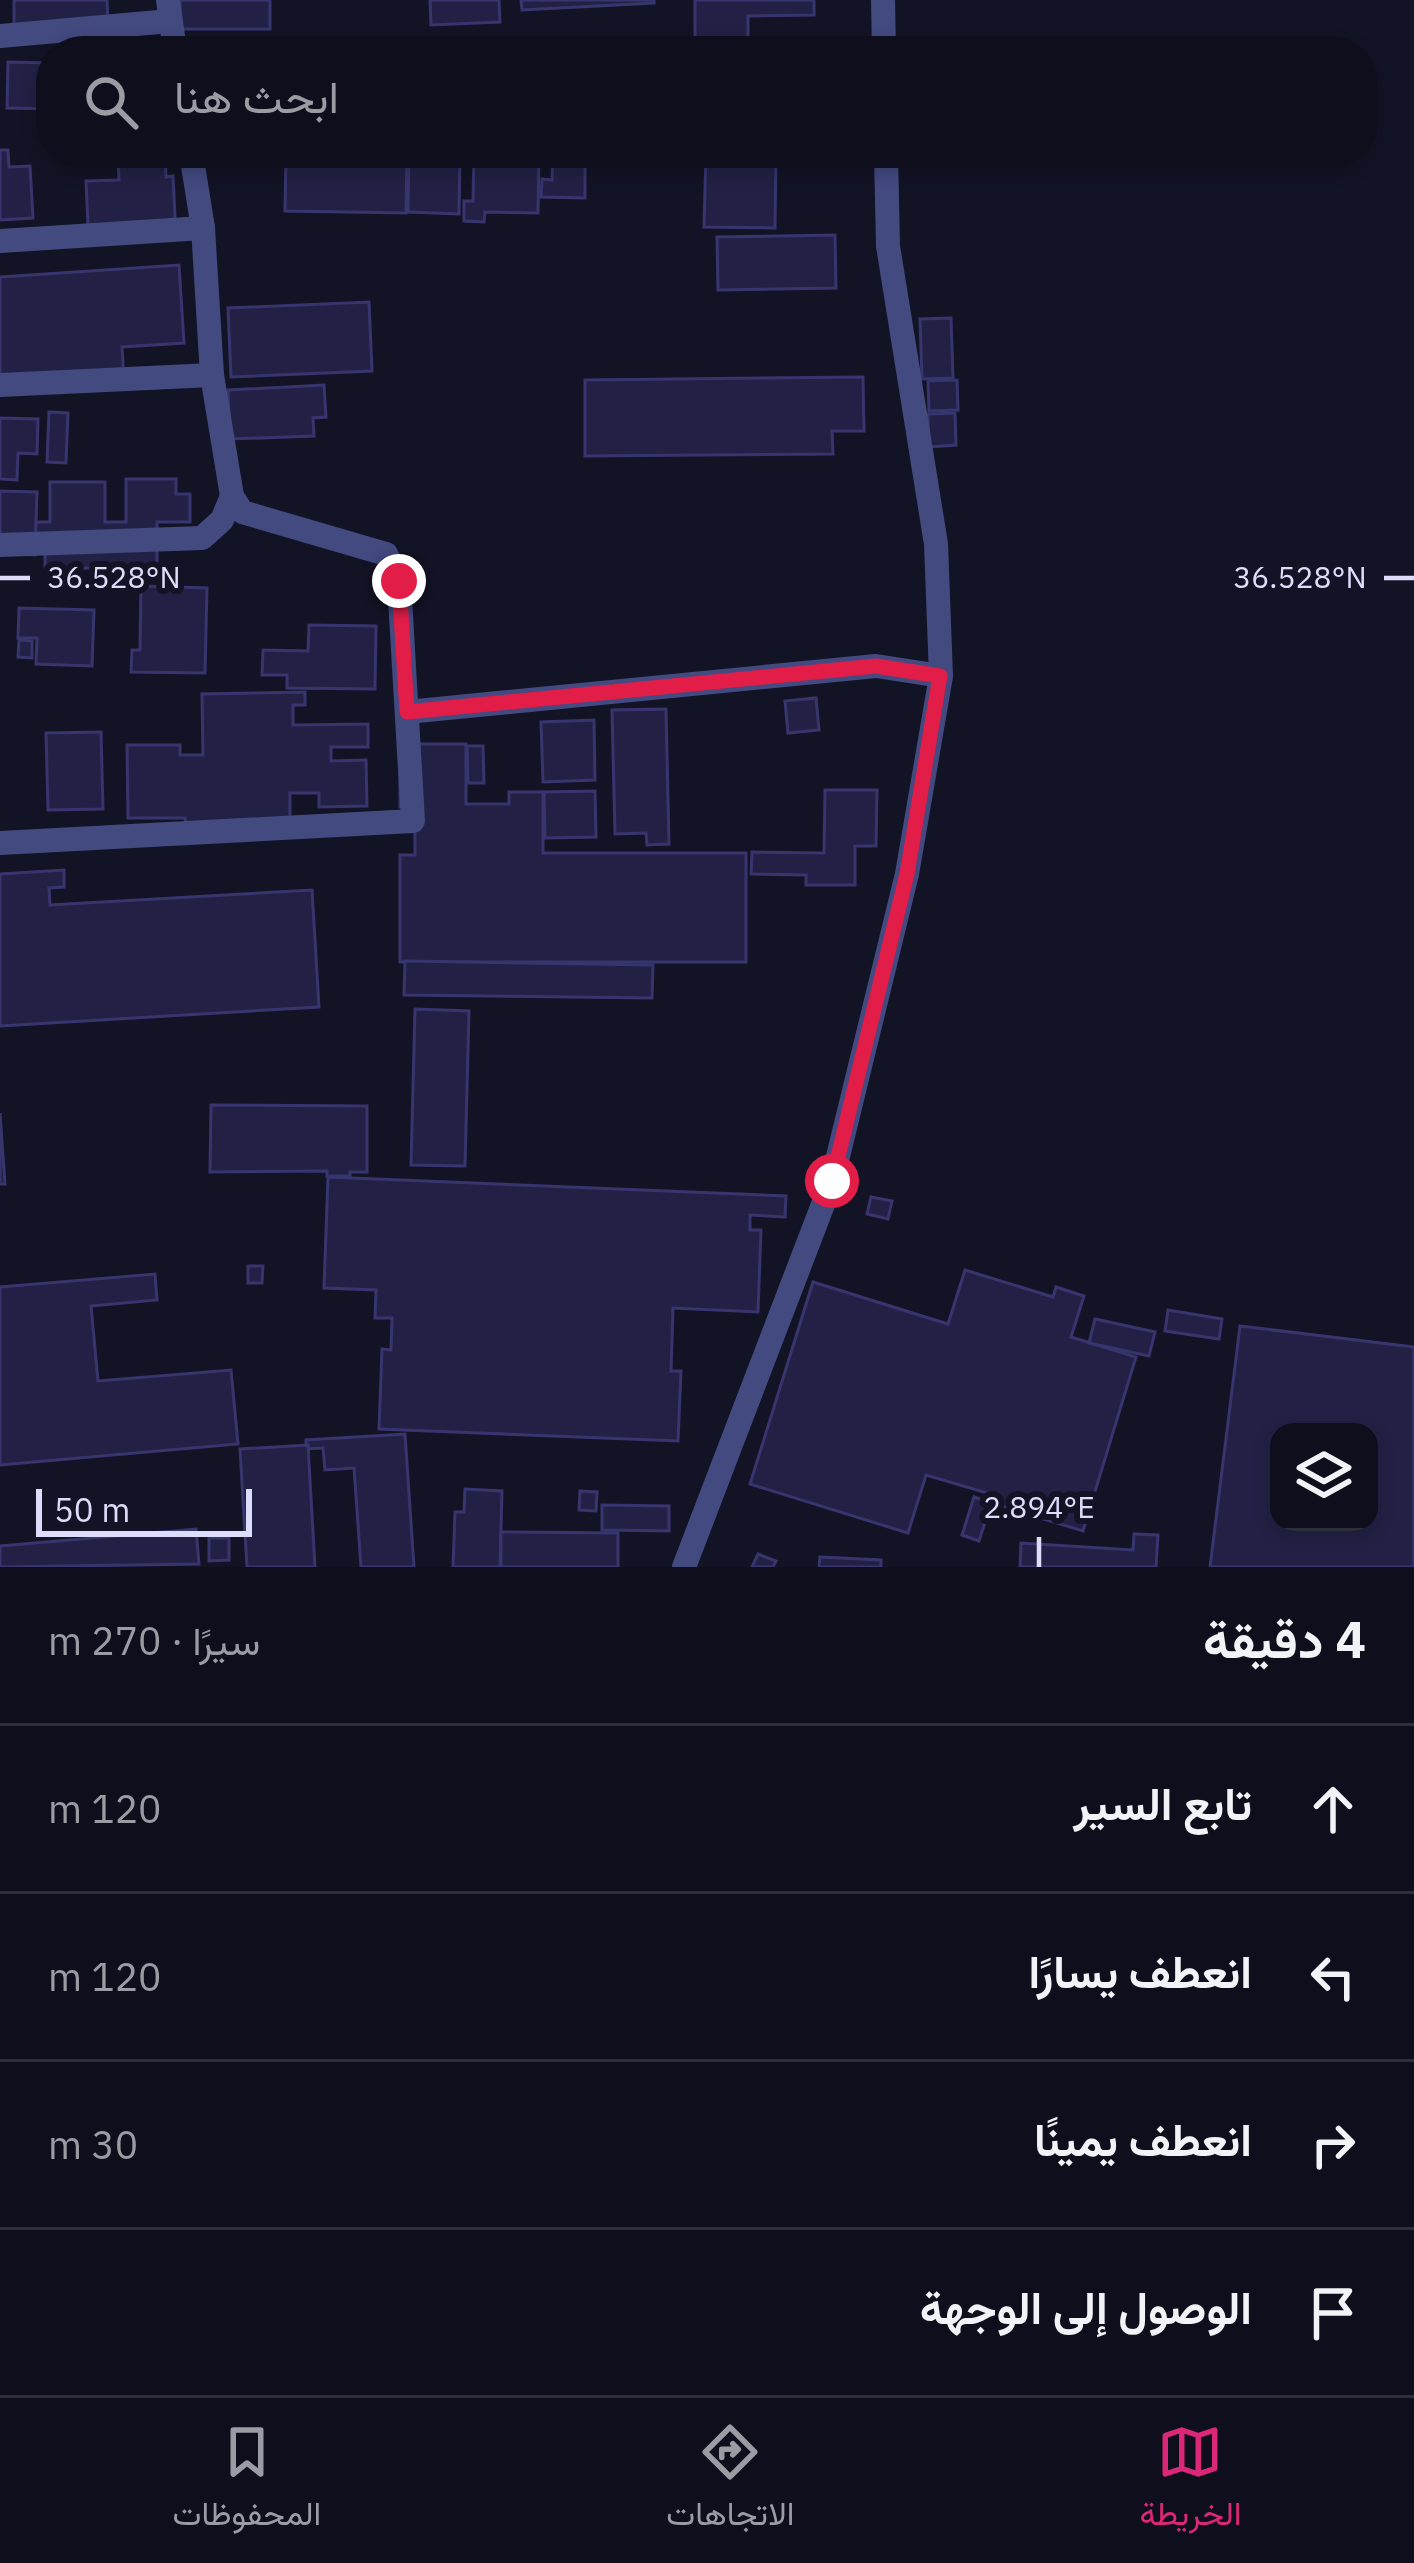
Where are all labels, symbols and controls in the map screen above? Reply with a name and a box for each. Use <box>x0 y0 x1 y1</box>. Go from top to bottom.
search box <box>36 36 1378 168</box>
text: ابحث هنا <box>174 67 339 125</box>
icon: search <box>78 69 144 135</box>
route end <box>372 554 426 608</box>
text: 36.528°N <box>47 557 181 596</box>
text: 36.528°N <box>1233 557 1367 596</box>
route start <box>805 1154 859 1208</box>
map controls <box>1270 1423 1378 1531</box>
button: layers <box>1270 1423 1378 1531</box>
scale bar <box>36 1483 252 1536</box>
text: 2.894°E <box>983 1487 1095 1526</box>
text: 50 m <box>54 1488 130 1531</box>
text: 4 دقيقة <box>1203 1606 1366 1672</box>
text: سيرًا · 270 m <box>48 1615 260 1666</box>
text: تابع السير <box>1074 1774 1252 1832</box>
icon: ahead <box>1300 1776 1366 1842</box>
text: 120 m <box>48 1783 161 1834</box>
text: انعطف يسارًا <box>1028 1942 1252 2000</box>
icon: left <box>1300 1944 1366 2010</box>
text: 120 m <box>48 1951 161 2002</box>
text: انعطف يمينًا <box>1034 2110 1252 2168</box>
icon: right <box>1300 2112 1366 2178</box>
text: 30 m <box>48 2119 138 2170</box>
text: الوصول إلى الوجهة <box>920 2278 1252 2336</box>
icon: arrive <box>1300 2280 1366 2346</box>
tab: المحفوظات <box>173 2419 321 2543</box>
tab: الاتجاهات <box>666 2419 794 2543</box>
tab: الخريطة <box>1139 2419 1241 2543</box>

